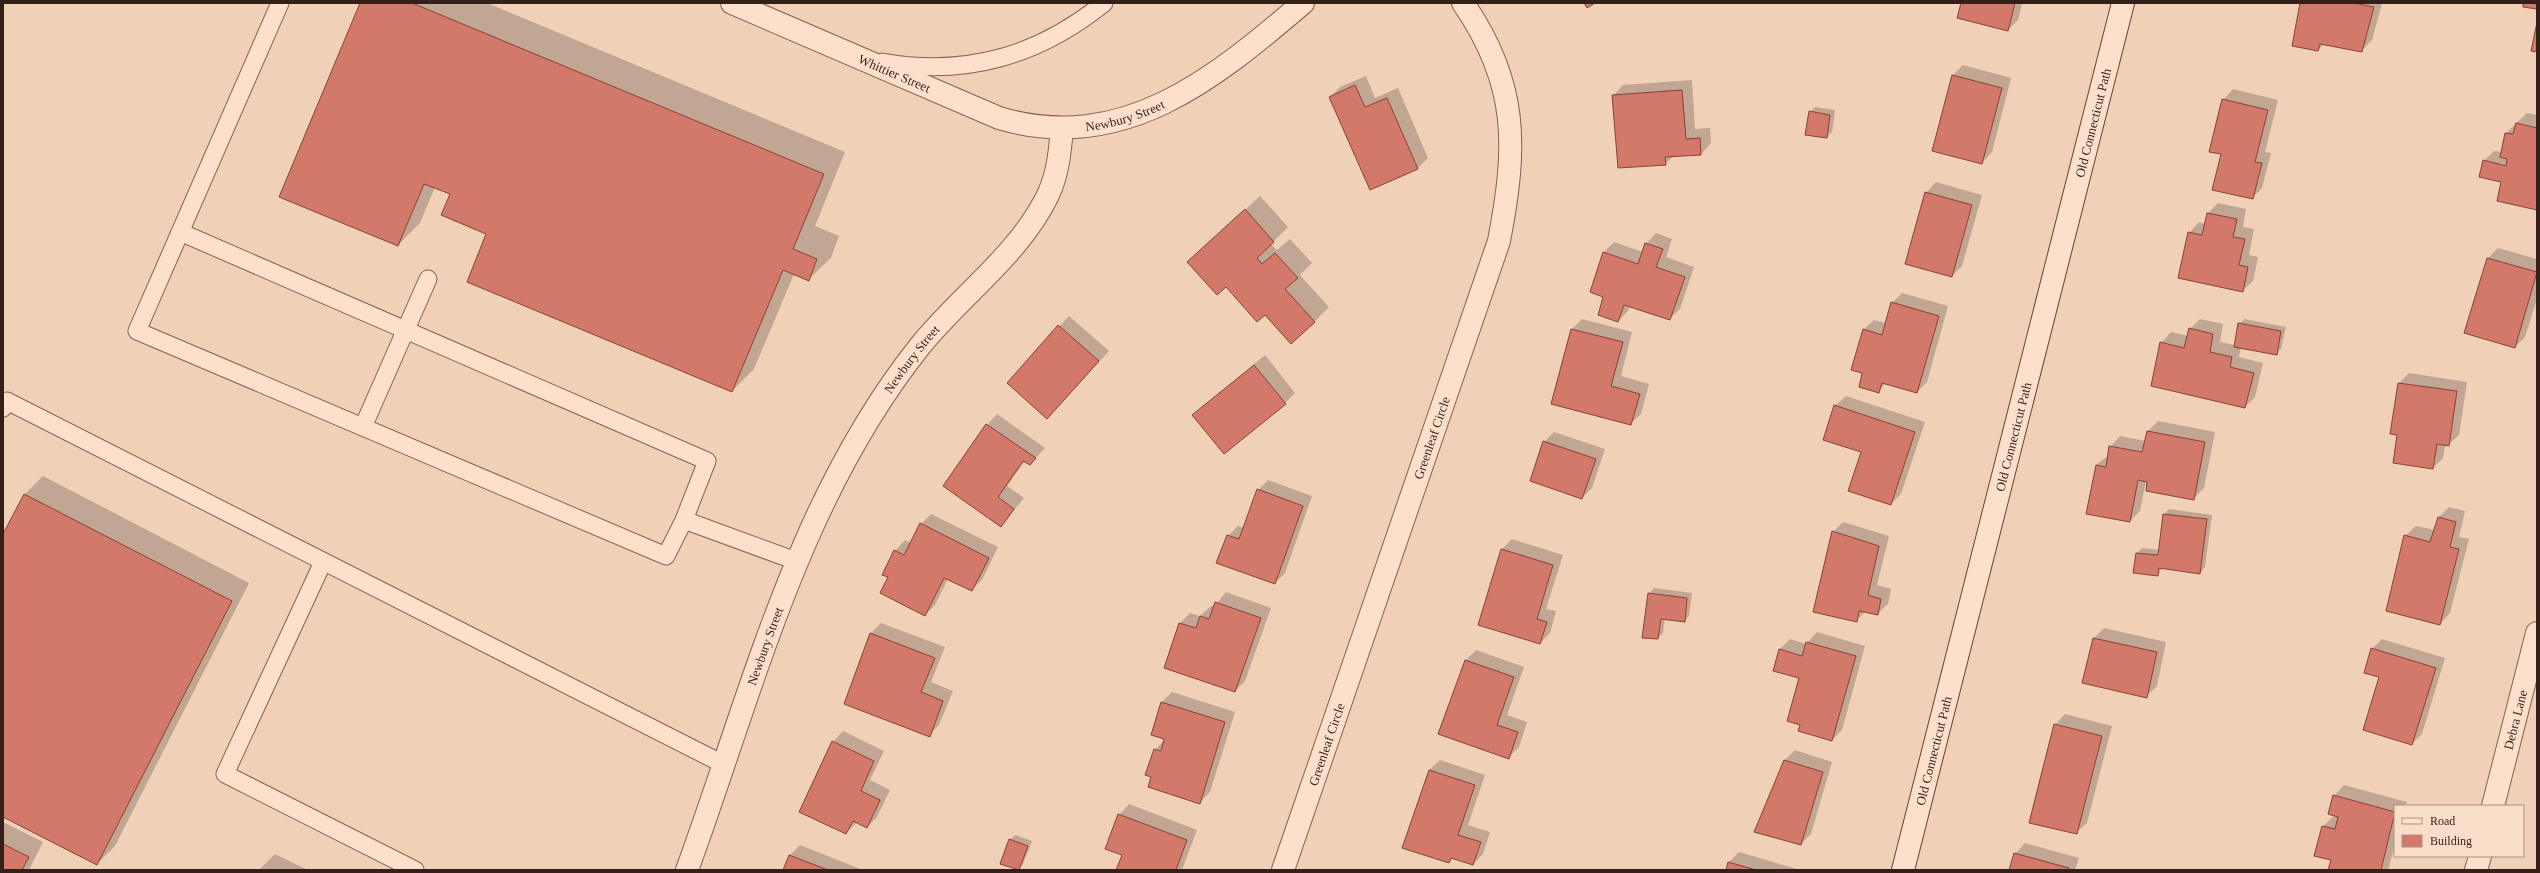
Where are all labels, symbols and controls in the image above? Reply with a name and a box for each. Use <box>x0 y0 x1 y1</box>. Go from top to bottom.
street label: Whittier Street <box>856 51 933 95</box>
street label: Old Connecticut Path <box>2072 66 2114 179</box>
street label: Newbury Street <box>1084 96 1167 134</box>
street label: Newbury Street <box>880 321 942 396</box>
street label: Old Connecticut Path <box>1992 380 2034 493</box>
street label: Greenleaf Circle <box>1410 394 1453 481</box>
street label: Newbury Street <box>744 605 786 687</box>
street label: Debra Lane <box>2500 688 2530 751</box>
street label: Old Connecticut Path <box>1912 694 1954 807</box>
street label: Greenleaf Circle <box>1305 701 1347 788</box>
legend <box>2394 805 2524 857</box>
text: Road <box>2430 814 2455 828</box>
text: Building <box>2430 834 2472 848</box>

